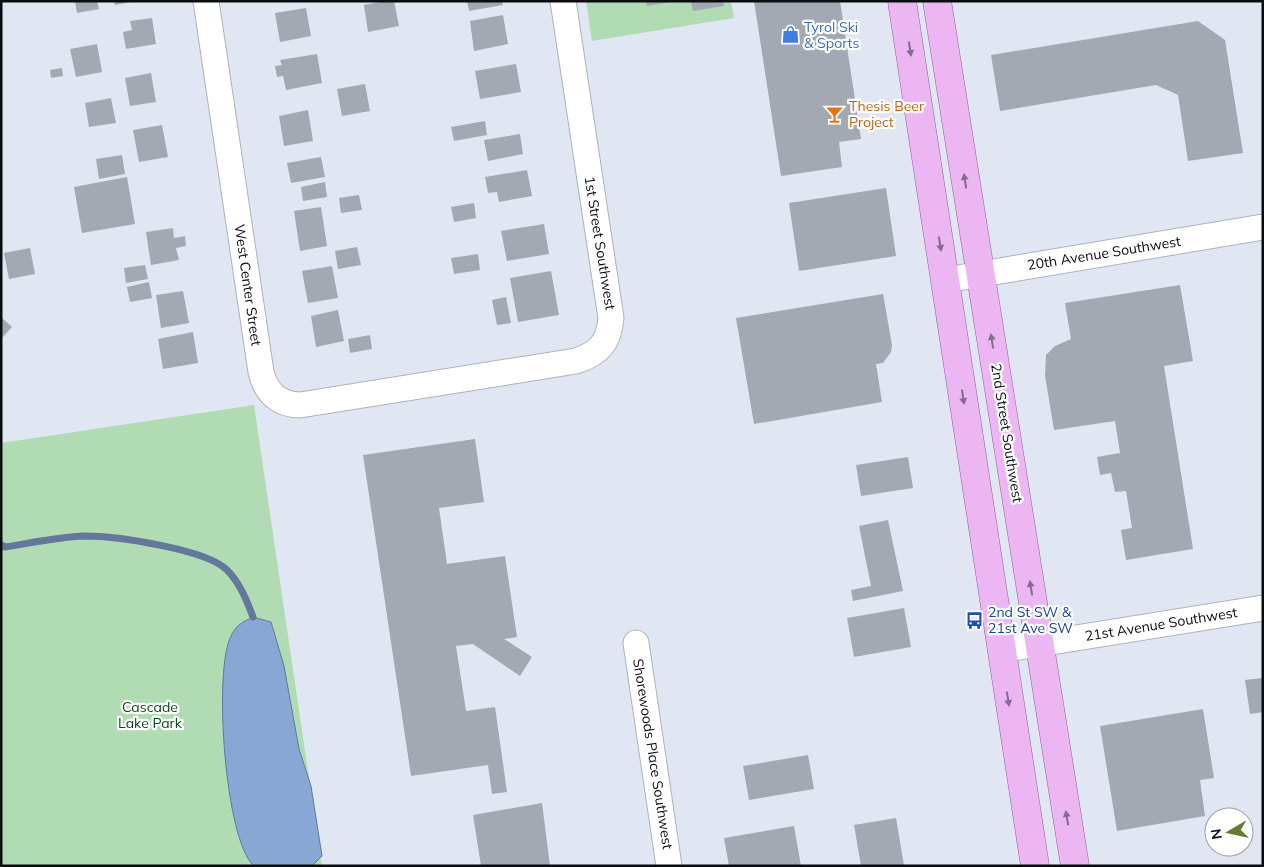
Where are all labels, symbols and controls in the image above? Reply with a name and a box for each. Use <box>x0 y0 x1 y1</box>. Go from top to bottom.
place label: Tyrol Ski & Sports <box>804 18 860 52</box>
shop icon: Tyrol Ski & Sports <box>780 25 800 45</box>
one-way arrow <box>906 42 914 58</box>
place label: Thesis Beer Project <box>849 97 925 131</box>
bar icon: Thesis Beer Project <box>825 104 845 124</box>
one-way arrow <box>961 172 969 188</box>
street label: 1st Street Southwest <box>581 175 620 311</box>
street label: West Center Street <box>231 223 265 347</box>
street label: 20th Avenue Southwest <box>1026 232 1182 274</box>
one-way arrow <box>936 236 944 252</box>
one-way arrow <box>988 333 996 349</box>
street label: 2nd Street Southwest <box>987 362 1027 504</box>
one-way arrow <box>960 389 968 405</box>
one-way arrow <box>1026 580 1034 596</box>
place label: 2nd St SW & 21st Ave SW <box>988 603 1073 637</box>
street label: 21st Avenue Southwest <box>1084 603 1239 645</box>
bus stop icon: 2nd St SW & 21st Ave SW <box>964 610 984 630</box>
street label: Shorewoods Place Southwest <box>629 657 677 851</box>
one-way arrow <box>1004 691 1012 707</box>
park label: Cascade Lake Park <box>118 698 183 732</box>
north arrow <box>1204 807 1254 857</box>
one-way arrow <box>1062 809 1070 825</box>
text: N <box>1206 827 1226 841</box>

